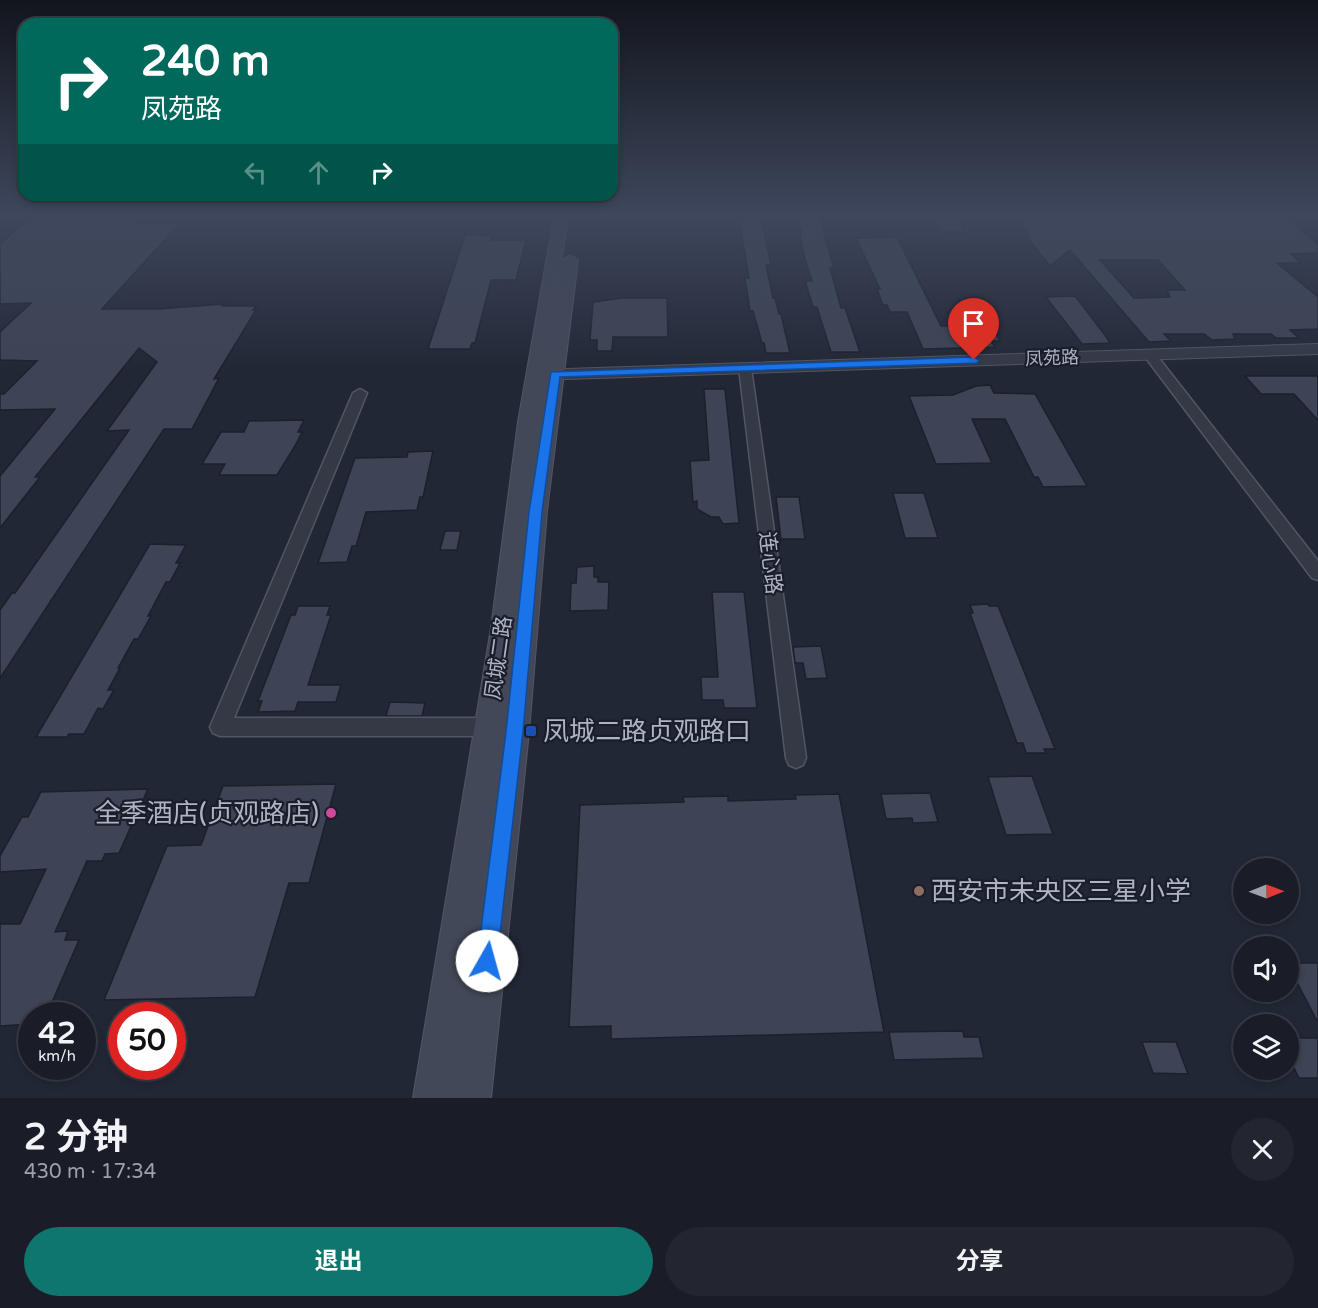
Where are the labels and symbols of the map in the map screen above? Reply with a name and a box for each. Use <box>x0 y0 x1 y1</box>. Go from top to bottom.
pin <box>948 298 999 360</box>
street label: 凤苑路 <box>1025 346 1079 370</box>
street label: 连心路 <box>754 530 786 596</box>
street label: 凤城二路 <box>481 615 517 701</box>
place label: 凤城二路贞观路口 <box>543 716 751 747</box>
marker: 凤城二路贞观路口 <box>524 724 538 738</box>
place label: 全季酒店(贞观路店) <box>95 798 319 829</box>
marker: 全季酒店(贞观路店) <box>324 806 338 820</box>
north arrow <box>1233 858 1299 924</box>
place label: 西安市未央区三星小学 <box>931 876 1191 907</box>
marker: 西安市未央区三星小学 <box>912 884 926 898</box>
position arrow <box>455 929 519 993</box>
speed limit sign: 50 <box>108 1002 186 1080</box>

